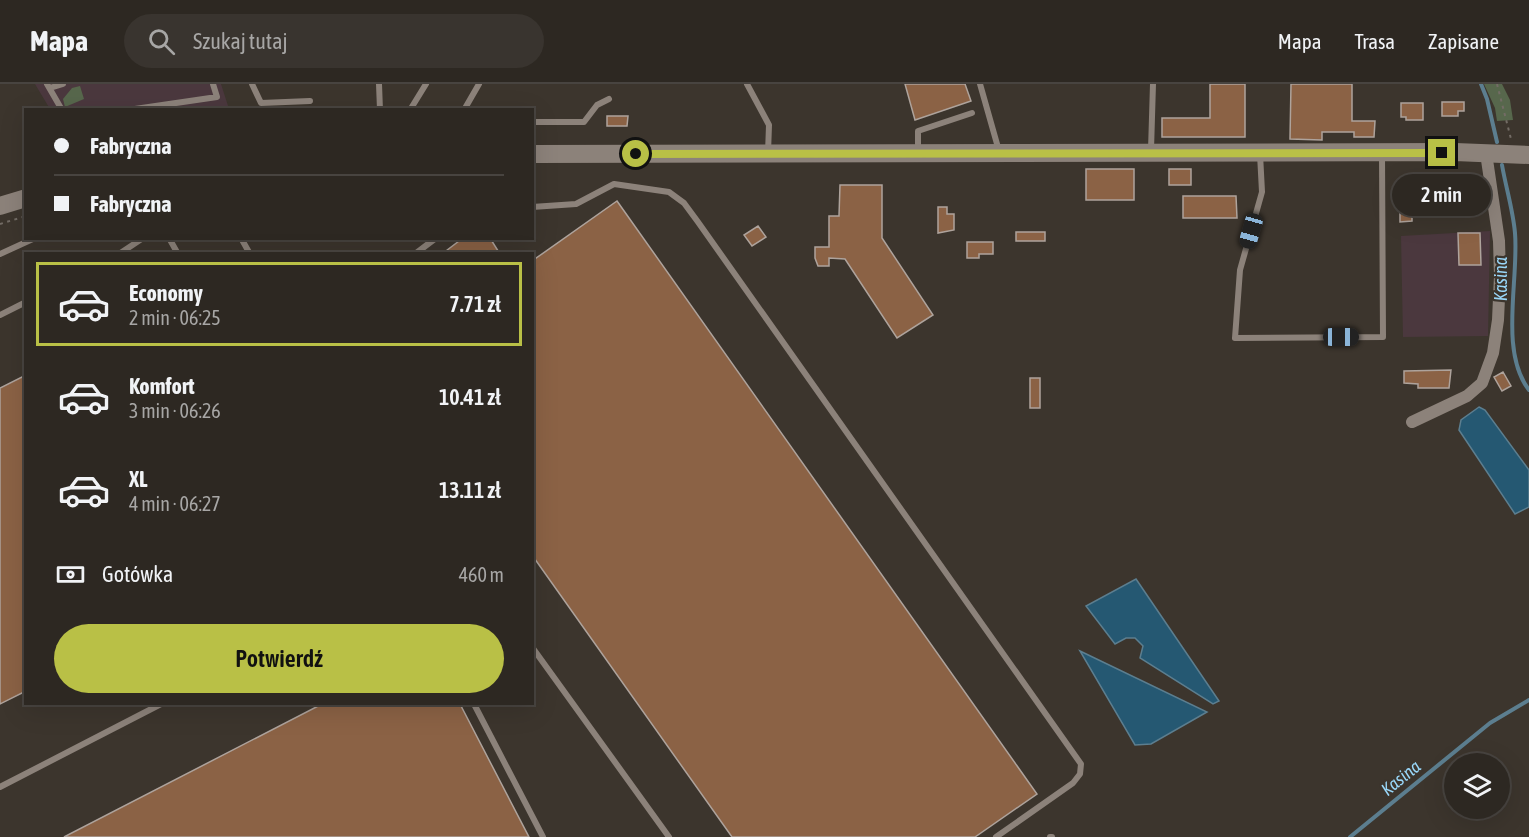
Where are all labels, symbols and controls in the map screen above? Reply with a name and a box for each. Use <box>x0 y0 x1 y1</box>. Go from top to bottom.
search box <box>124 14 544 68</box>
text: Mapa <box>30 25 88 57</box>
icon: search <box>145 25 178 58</box>
text: Szukaj tutaj <box>193 28 287 54</box>
text: Mapa <box>1278 29 1321 53</box>
text: Trasa <box>1354 29 1395 53</box>
text: Zapisane <box>1428 29 1499 53</box>
text: Fabryczna <box>90 133 171 159</box>
route end <box>1428 139 1455 166</box>
route start <box>622 140 649 167</box>
callout: 2 min <box>1392 174 1492 216</box>
text: 2 min <box>1421 183 1462 206</box>
text: Fabryczna <box>90 191 171 217</box>
car <box>1237 211 1265 251</box>
water label: Kasina <box>1490 256 1511 301</box>
icon: car <box>57 277 111 331</box>
text: Economy <box>129 280 203 306</box>
text: 7.71 zł <box>449 291 501 317</box>
text: 2 min · 06:25 <box>129 306 221 329</box>
car <box>1323 328 1359 346</box>
icon: car <box>57 370 111 424</box>
text: Komfort <box>129 373 195 399</box>
text: 10.41 zł <box>439 384 501 410</box>
text: 3 min · 06:26 <box>129 399 221 422</box>
icon: car <box>57 463 111 517</box>
text: XL <box>129 466 147 492</box>
text: 13.11 zł <box>439 477 501 503</box>
text: 4 min · 06:27 <box>129 492 221 515</box>
icon: cash <box>54 558 87 591</box>
text: Gotówka <box>102 561 173 587</box>
text: 460 m <box>459 563 504 586</box>
button: Potwierdź <box>54 624 504 693</box>
map controls <box>1444 753 1510 819</box>
button: layers <box>1444 753 1510 819</box>
water label: Kasina <box>1377 755 1425 800</box>

